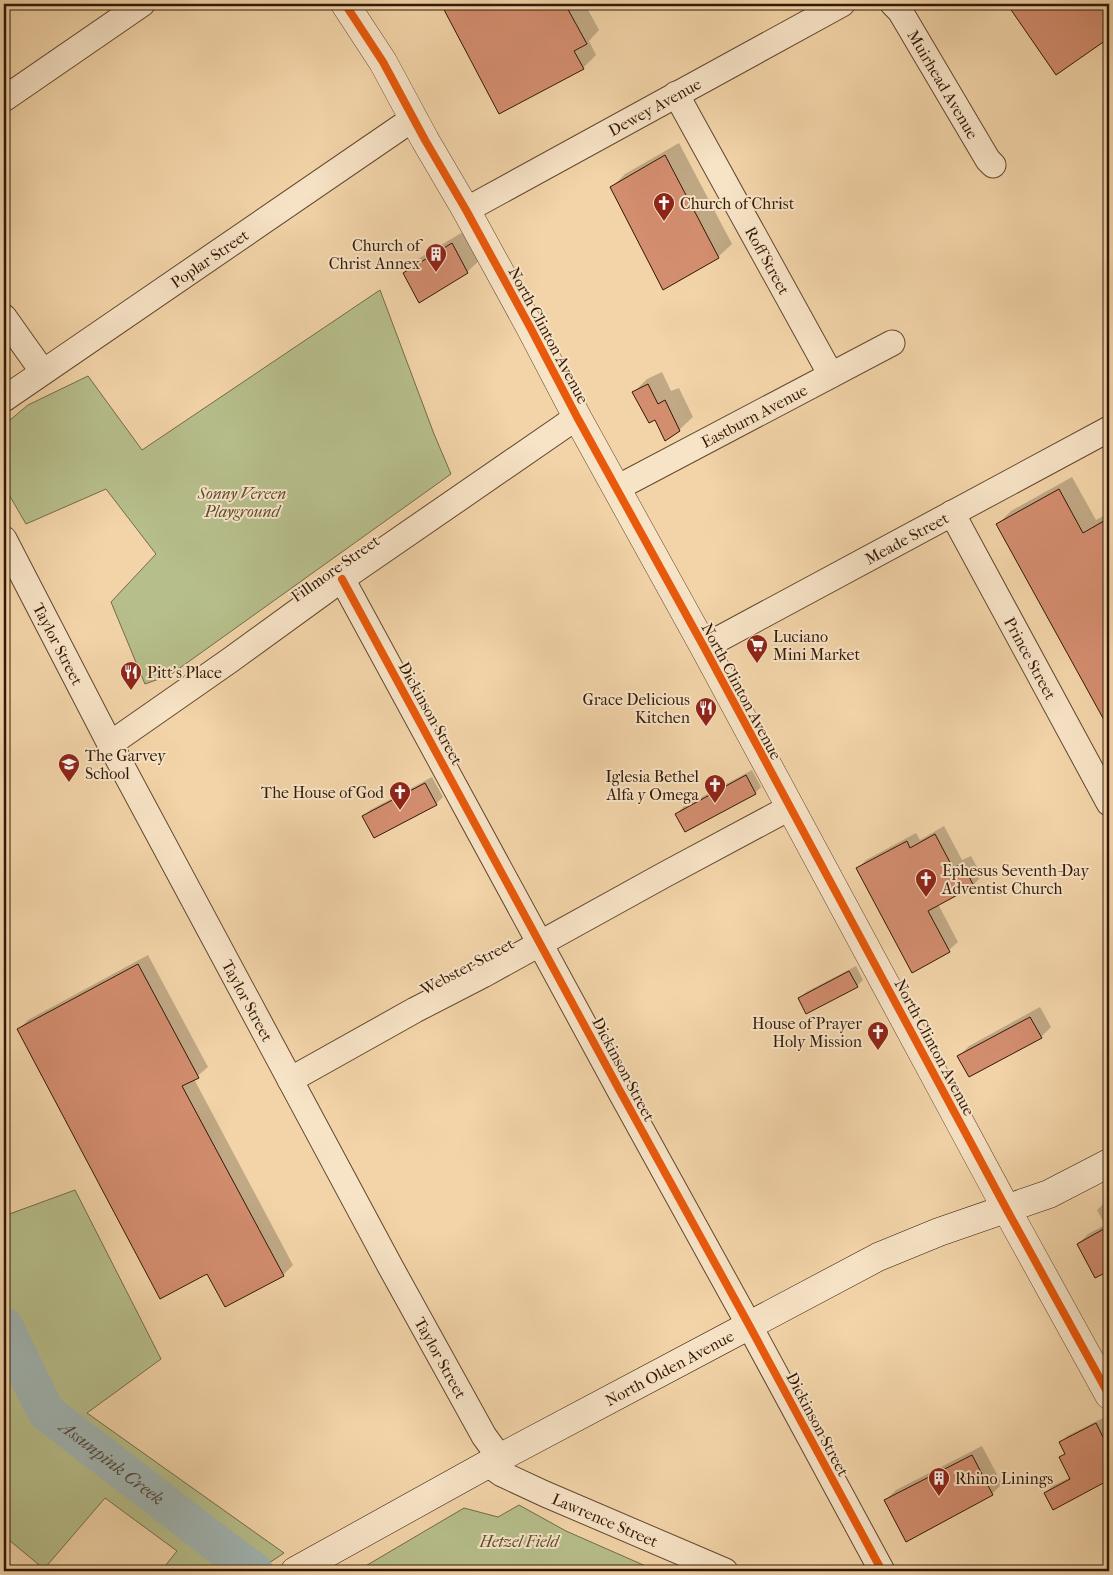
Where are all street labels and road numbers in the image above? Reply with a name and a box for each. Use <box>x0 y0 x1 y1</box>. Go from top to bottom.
street label: Muirhead Avenue <box>903 27 982 142</box>
street label: Dewey Avenue <box>605 74 705 140</box>
street label: Roff Street <box>741 223 794 298</box>
street label: Poplar Street <box>167 225 253 292</box>
street label: North Clinton Avenue <box>504 264 593 407</box>
street label: Eastburn Avenue <box>698 380 811 452</box>
street label: Meade Street <box>862 508 952 569</box>
street label: Fillmore Street <box>287 531 383 606</box>
street label: Taylor Street <box>29 600 87 689</box>
street label: Prince Street <box>1000 614 1060 703</box>
street label: North Clinton Avenue <box>697 620 786 763</box>
street label: Dickinson Street <box>394 658 467 768</box>
street label: Webster Street <box>416 934 517 999</box>
street label: Taylor Street <box>218 957 277 1045</box>
street label: North Clinton Avenue <box>890 976 979 1119</box>
street label: Dickinson Street <box>588 1014 659 1125</box>
street label: Taylor Street <box>410 1314 470 1402</box>
street label: North Olden Avenue <box>602 1326 737 1410</box>
street label: Dickinson Street <box>782 1369 853 1480</box>
street label: Lawrence Street <box>549 1489 661 1551</box>

